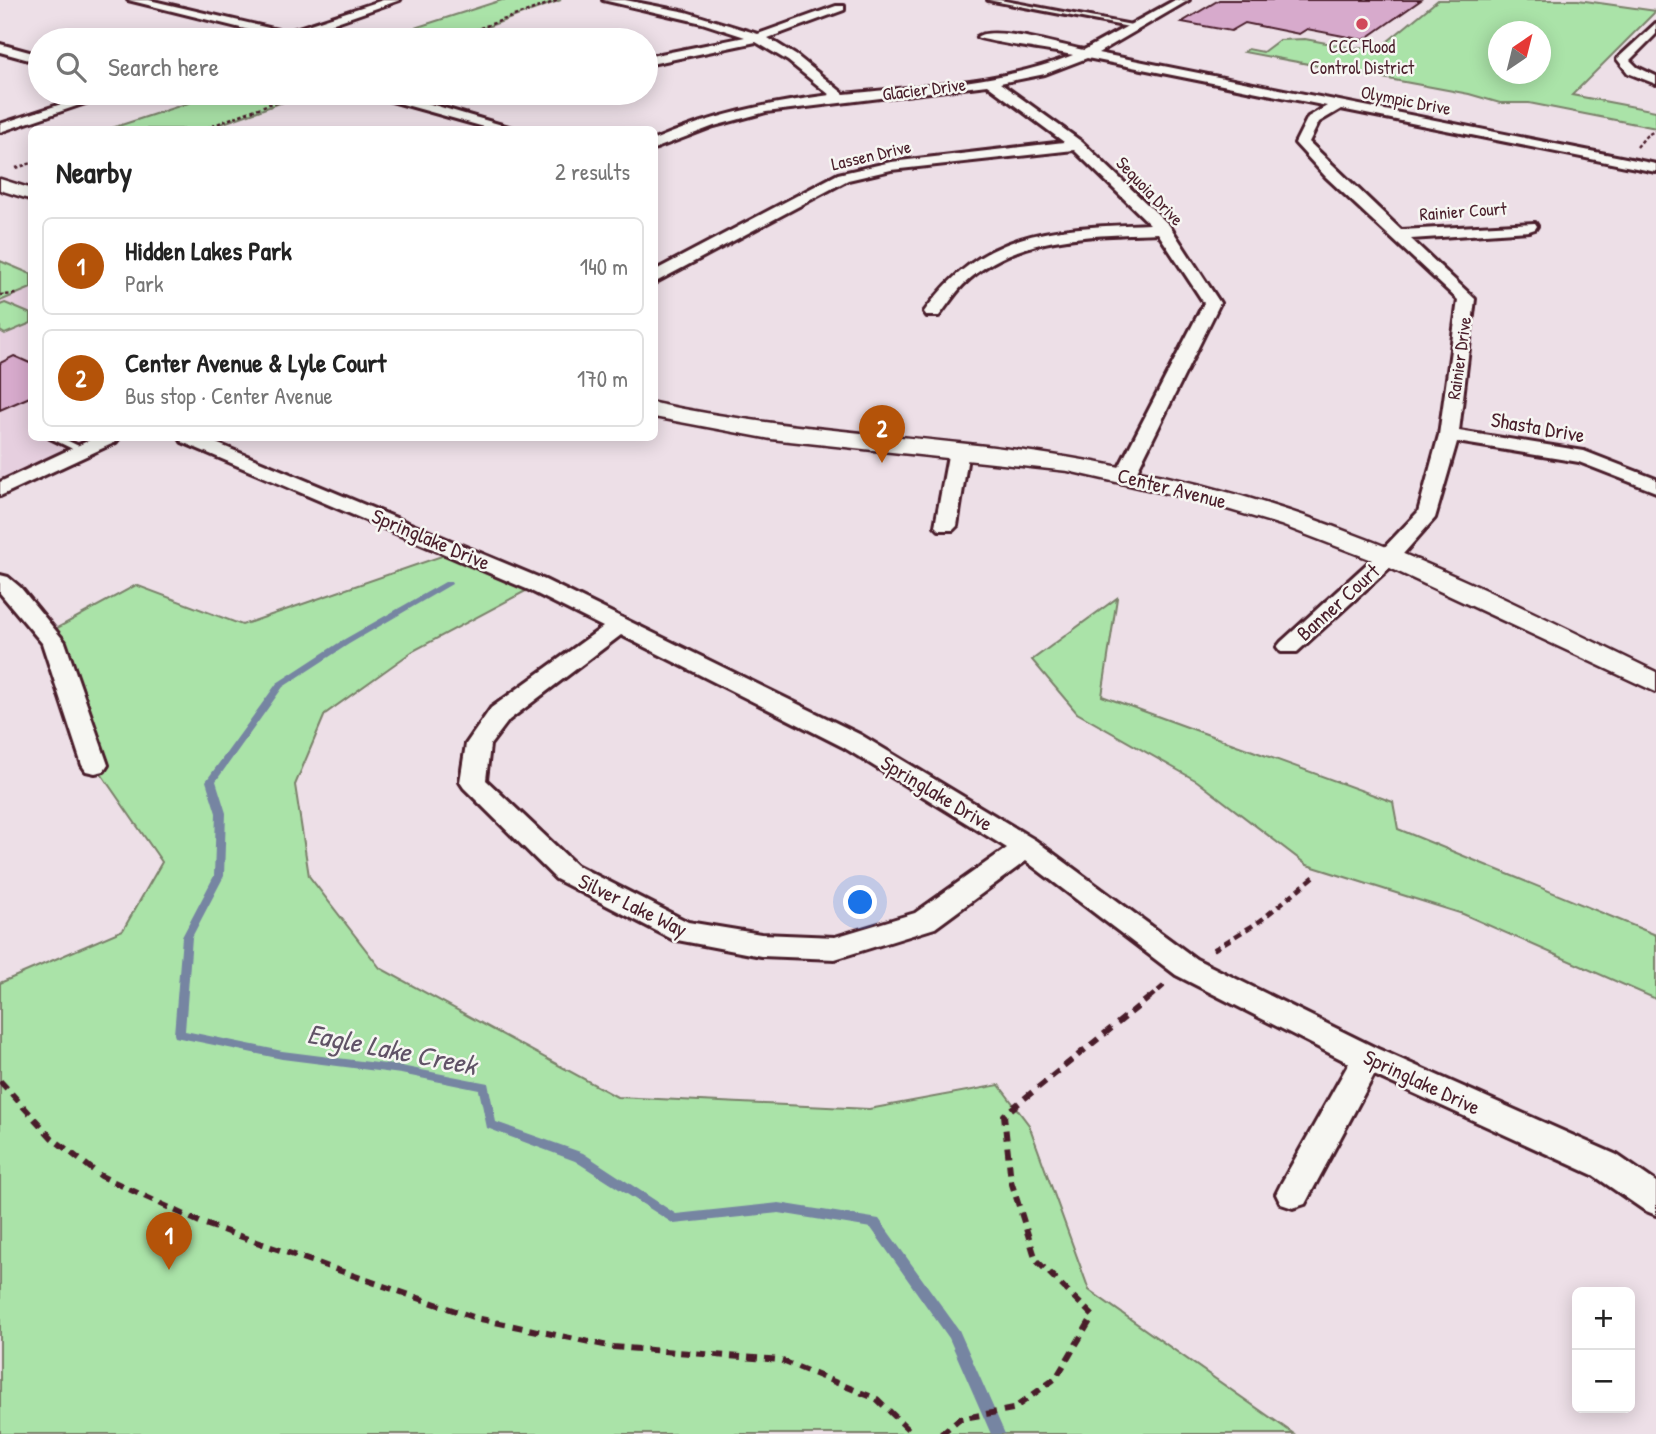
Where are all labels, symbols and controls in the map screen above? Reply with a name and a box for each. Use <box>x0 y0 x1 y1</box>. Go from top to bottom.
marker: CCC Flood Control District <box>1354 16 1370 32</box>
north arrow <box>1488 21 1551 84</box>
search box <box>28 28 658 105</box>
place label: CCC Flood Control District <box>1310 34 1415 80</box>
icon: search <box>52 48 90 86</box>
text: Search here <box>108 49 219 84</box>
street label: Glacier Drive <box>881 71 967 107</box>
street label: Olympic Drive <box>1359 79 1453 121</box>
street label: Lassen Drive <box>829 134 913 176</box>
street label: Sequoia Drive <box>1111 151 1189 231</box>
text: Nearby <box>56 152 132 192</box>
text: 2 results <box>555 156 630 187</box>
street label: Rainier Court <box>1419 195 1508 227</box>
text: Hidden Lakes Park <box>125 233 292 268</box>
text: 1 <box>77 251 85 282</box>
text: 140 m <box>580 251 628 282</box>
text: Park <box>125 268 163 299</box>
street label: Rainier Drive <box>1441 315 1477 401</box>
text: Center Avenue & Lyle Court <box>125 345 386 380</box>
text: 2 <box>76 363 86 394</box>
text: 170 m <box>577 363 628 394</box>
text: Bus stop · Center Avenue <box>125 380 333 411</box>
pin: 2 <box>859 405 905 463</box>
street label: Shasta Drive <box>1489 405 1587 449</box>
street label: Center Avenue <box>1115 460 1229 516</box>
street label: Springlake Drive <box>368 501 494 577</box>
street label: Banner Court <box>1290 556 1386 647</box>
street label: Springlake Drive <box>876 748 998 838</box>
street label: Silver Lake Way <box>574 866 692 944</box>
your location <box>843 885 877 919</box>
water label: Eagle Lake Creek <box>304 1014 482 1084</box>
street label: Springlake Drive <box>1359 1042 1485 1122</box>
pin: 1 <box>146 1212 192 1270</box>
map controls <box>1572 1287 1635 1413</box>
button: + <box>1572 1287 1635 1350</box>
button: − <box>1572 1350 1635 1413</box>

